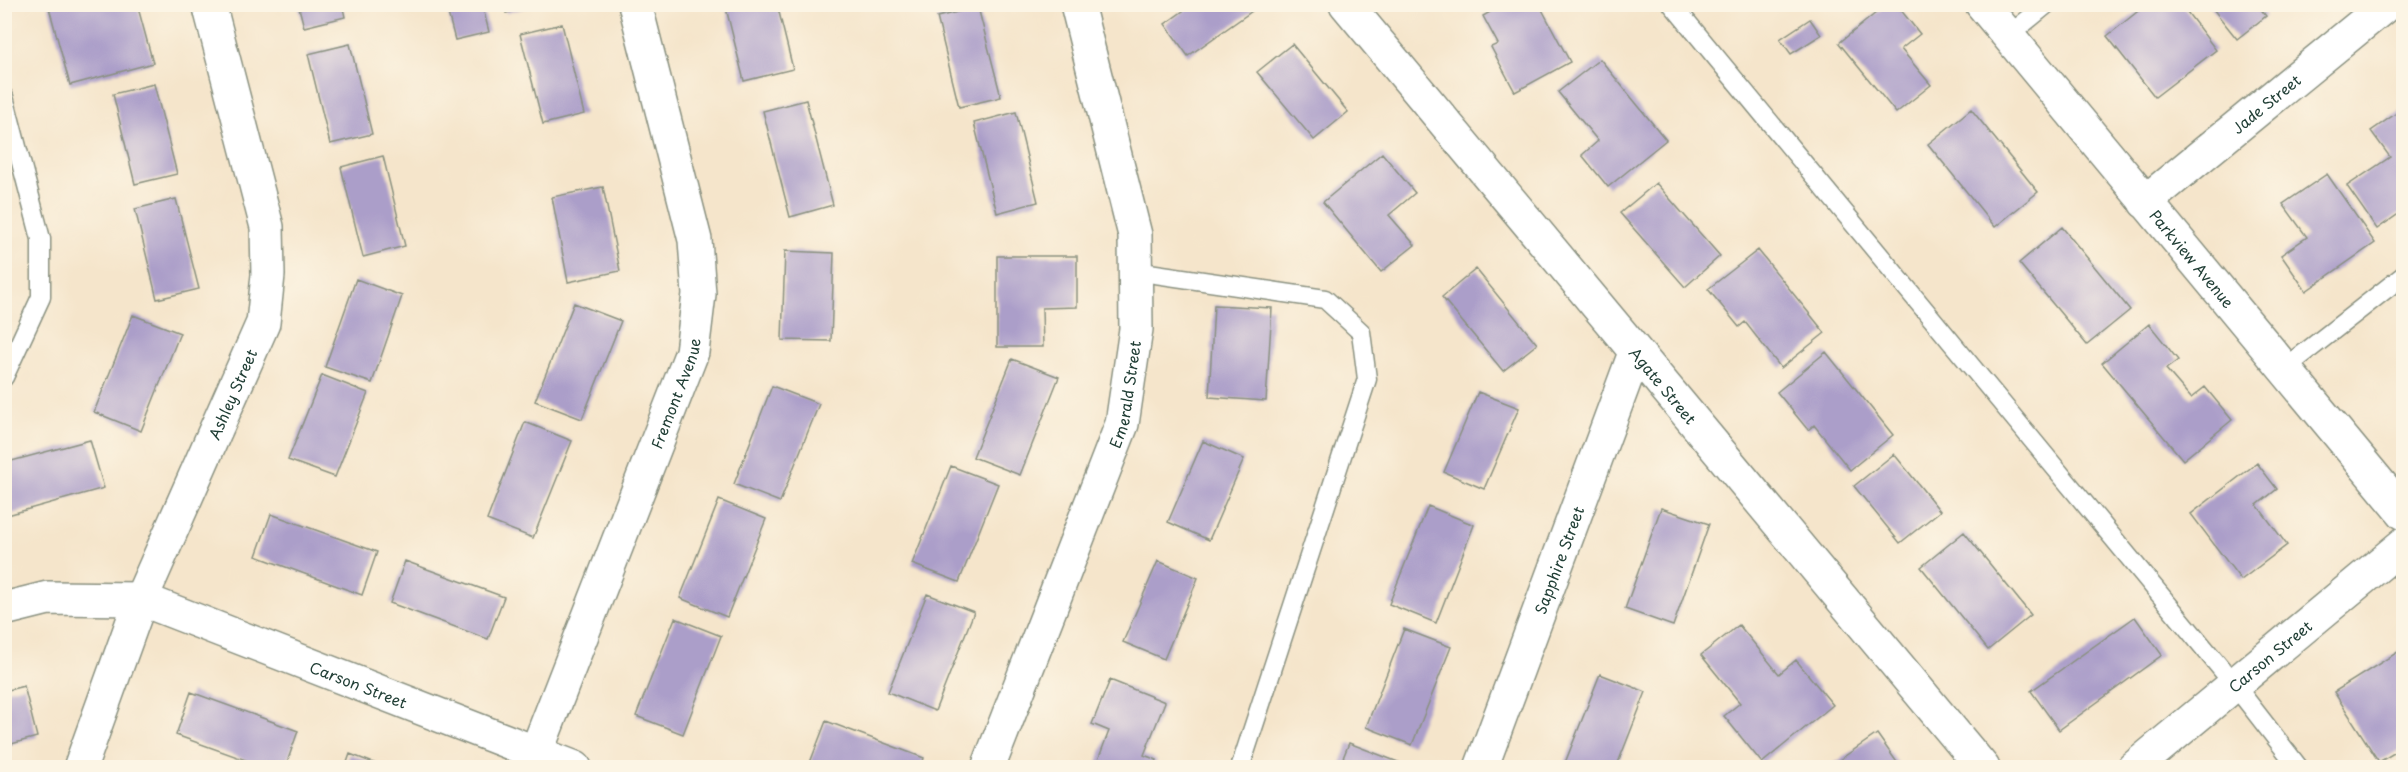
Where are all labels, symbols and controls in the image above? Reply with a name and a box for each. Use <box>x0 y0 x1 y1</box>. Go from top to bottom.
street label: Jade Street <box>2226 68 2305 138</box>
street label: Parkview Avenue <box>2145 204 2240 312</box>
street label: Fremont Avenue <box>644 337 705 452</box>
street label: Emerald Street <box>1102 339 1146 451</box>
street label: Agate Street <box>1625 341 1703 429</box>
street label: Ashley Street <box>202 345 262 443</box>
street label: Sapphire Street <box>1528 503 1589 617</box>
street label: Carson Street <box>2223 614 2316 697</box>
street label: Carson Street <box>307 654 411 713</box>

